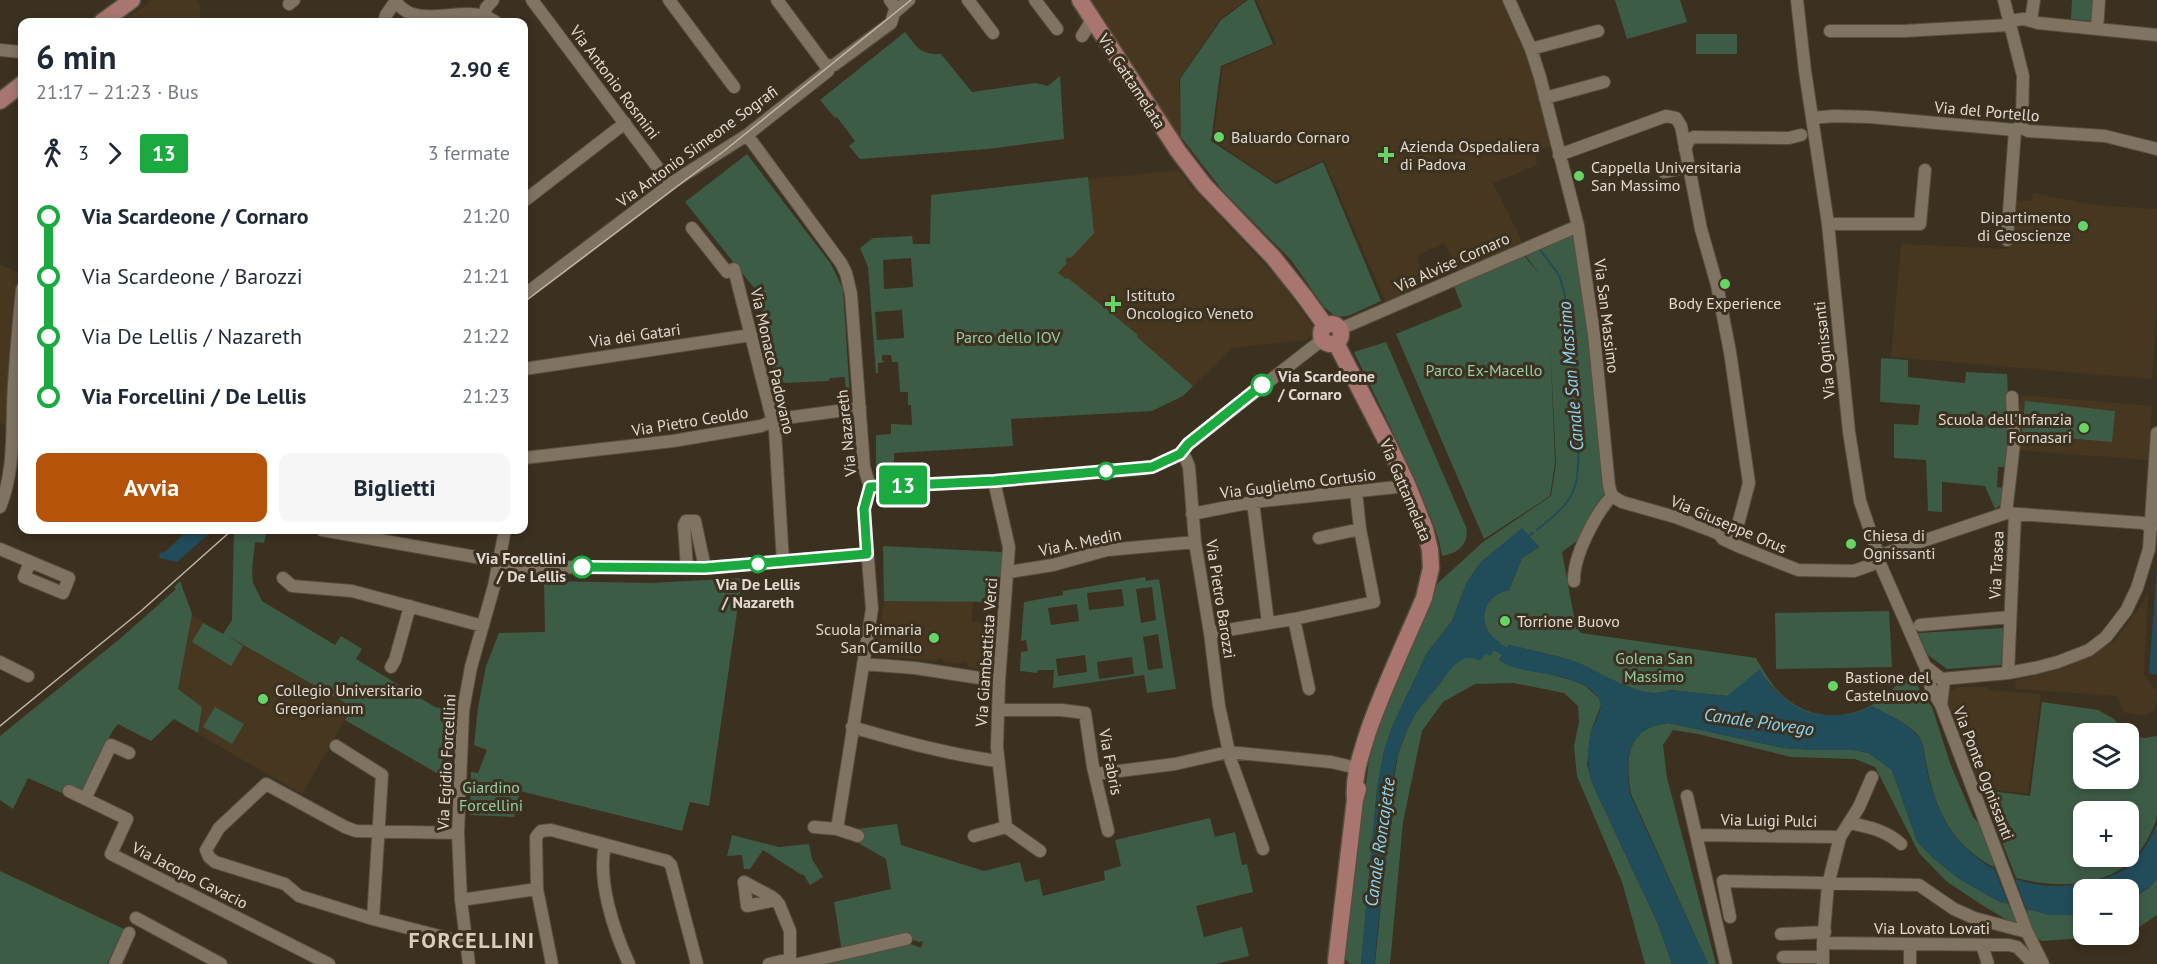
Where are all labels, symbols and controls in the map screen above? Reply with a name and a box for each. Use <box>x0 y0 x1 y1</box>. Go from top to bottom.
street label: Via Antonio Rosmini <box>565 20 664 143</box>
street label: Via Gattamelata <box>1093 29 1170 132</box>
text: 6 min <box>36 35 117 78</box>
text: 2.90 € <box>449 55 510 83</box>
text: 21:17 – 21:23 · Bus <box>36 79 198 105</box>
street label: Via Antonio Simeone Sografi <box>612 81 781 212</box>
street label: Via del Portello <box>1933 96 2040 126</box>
place label: Baluardo Cornaro <box>1231 127 1350 147</box>
marker: Baluardo Cornaro <box>1212 130 1226 144</box>
place label: Azienda Ospedaliera di Padova <box>1400 136 1540 174</box>
icon: walk <box>36 137 69 170</box>
icon: forward <box>98 137 131 170</box>
text: 3 <box>78 140 89 166</box>
text: 13 <box>152 140 176 167</box>
text: 3 fermate <box>428 140 510 166</box>
marker: Azienda Ospedaliera di Padova <box>1377 146 1395 164</box>
place label: Cappella Universitaria San Massimo <box>1591 157 1741 195</box>
marker: Cappella Universitaria San Massimo <box>1572 169 1586 183</box>
text: Via Scardeone / Cornaro <box>82 202 309 230</box>
text: 21:20 <box>462 203 510 229</box>
place label: Dipartimento di Geoscienze <box>1977 207 2071 245</box>
marker: Dipartimento di Geoscienze <box>2076 219 2090 233</box>
street label: Via Alvise Cornaro <box>1391 228 1513 297</box>
street label: Via San Massimo <box>1590 257 1624 374</box>
text: Via Scardeone / Barozzi <box>82 262 303 290</box>
text: 21:21 <box>462 263 510 289</box>
marker: Body Experience <box>1718 277 1732 291</box>
street label: Via Monaco Padovano <box>746 285 800 436</box>
place label: Istituto Oncologico Veneto <box>1126 285 1253 323</box>
place label: Body Experience <box>1669 293 1781 313</box>
marker: Istituto Oncologico Veneto <box>1104 295 1122 313</box>
water label: Canale San Massimo <box>1553 300 1589 452</box>
street label: Via Ognissanti <box>1809 300 1839 401</box>
street label: Via dei Gatari <box>587 319 682 351</box>
text: Via De Lellis / Nazareth <box>82 322 302 350</box>
text: 21:22 <box>462 323 510 349</box>
park label: Parco dello IOV <box>956 327 1061 347</box>
park label: Parco Ex-Macello <box>1426 360 1542 380</box>
place label: Via Scardeone / Cornaro <box>1277 366 1375 404</box>
marker: Via Scardeone / Cornaro <box>1251 374 1273 396</box>
text: Via Forcellini / De Lellis <box>82 382 306 410</box>
text: 21:23 <box>462 383 510 409</box>
street label: Via Nazareth <box>832 389 861 478</box>
street label: Via Pietro Ceoldo <box>629 402 750 440</box>
place label: Scuola dell'Infanzia Fornasari <box>1938 409 2072 447</box>
marker: Scuola dell'Infanzia Fornasari <box>2077 421 2091 435</box>
street label: Via Gattamelata <box>1375 435 1437 544</box>
button: Avvia <box>36 453 267 522</box>
button: Biglietti <box>279 453 510 522</box>
unlabelled marker <box>1097 462 1115 480</box>
street label: Via Guglielmo Cortusio <box>1218 464 1377 503</box>
line badge: 13 <box>876 466 930 504</box>
text: 13 <box>891 472 915 499</box>
street label: Via Giuseppe Orus <box>1667 490 1791 558</box>
street label: Via A. Medin <box>1036 524 1123 561</box>
place label: Chiesa di Ognissanti <box>1863 525 1935 563</box>
street label: Via Trasea <box>1984 530 2008 601</box>
street label: Via Pietro Barozzi <box>1202 537 1240 660</box>
marker: Chiesa di Ognissanti <box>1844 537 1858 551</box>
place label: Via Forcellini / De Lellis <box>475 548 566 586</box>
marker: Via De Lellis / Nazareth <box>749 555 767 573</box>
marker: Via Forcellini / De Lellis <box>571 556 593 578</box>
place label: Via De Lellis / Nazareth <box>715 574 801 612</box>
street label: Via Giambattista Verci <box>971 577 1001 728</box>
place label: Torrione Buovo <box>1517 611 1620 631</box>
marker: Torrione Buovo <box>1498 614 1512 628</box>
place label: Scuola Primaria San Camillo <box>816 619 922 657</box>
marker: Scuola Primaria San Camillo <box>927 631 941 645</box>
park label: Golena San Massimo <box>1615 648 1693 686</box>
place label: Bastione del Castelnuovo <box>1845 667 1930 705</box>
marker: Bastione del Castelnuovo <box>1826 679 1840 693</box>
place label: Collegio Universitario Gregorianum <box>275 680 422 718</box>
marker: Collegio Universitario Gregorianum <box>256 692 270 706</box>
street label: Via Egidio Forcellini <box>432 693 460 832</box>
water label: Canale Piovego <box>1702 702 1816 741</box>
street label: Via Ponte Ognissanti <box>1949 702 2019 843</box>
map controls <box>2073 723 2139 945</box>
button: layers <box>2073 723 2139 789</box>
street label: Via Fabris <box>1095 726 1127 797</box>
water label: Canale Roncajette <box>1359 775 1400 908</box>
park label: Giardino Forcellini <box>459 777 523 815</box>
button: + <box>2073 801 2139 867</box>
street label: Via Luigi Pulci <box>1719 809 1818 831</box>
street label: Via Jacopo Cavacio <box>128 837 251 913</box>
button: − <box>2073 879 2139 945</box>
street label: Via Lovato Lovati <box>1873 918 1990 938</box>
district label: FORCELLINI <box>409 926 535 954</box>

